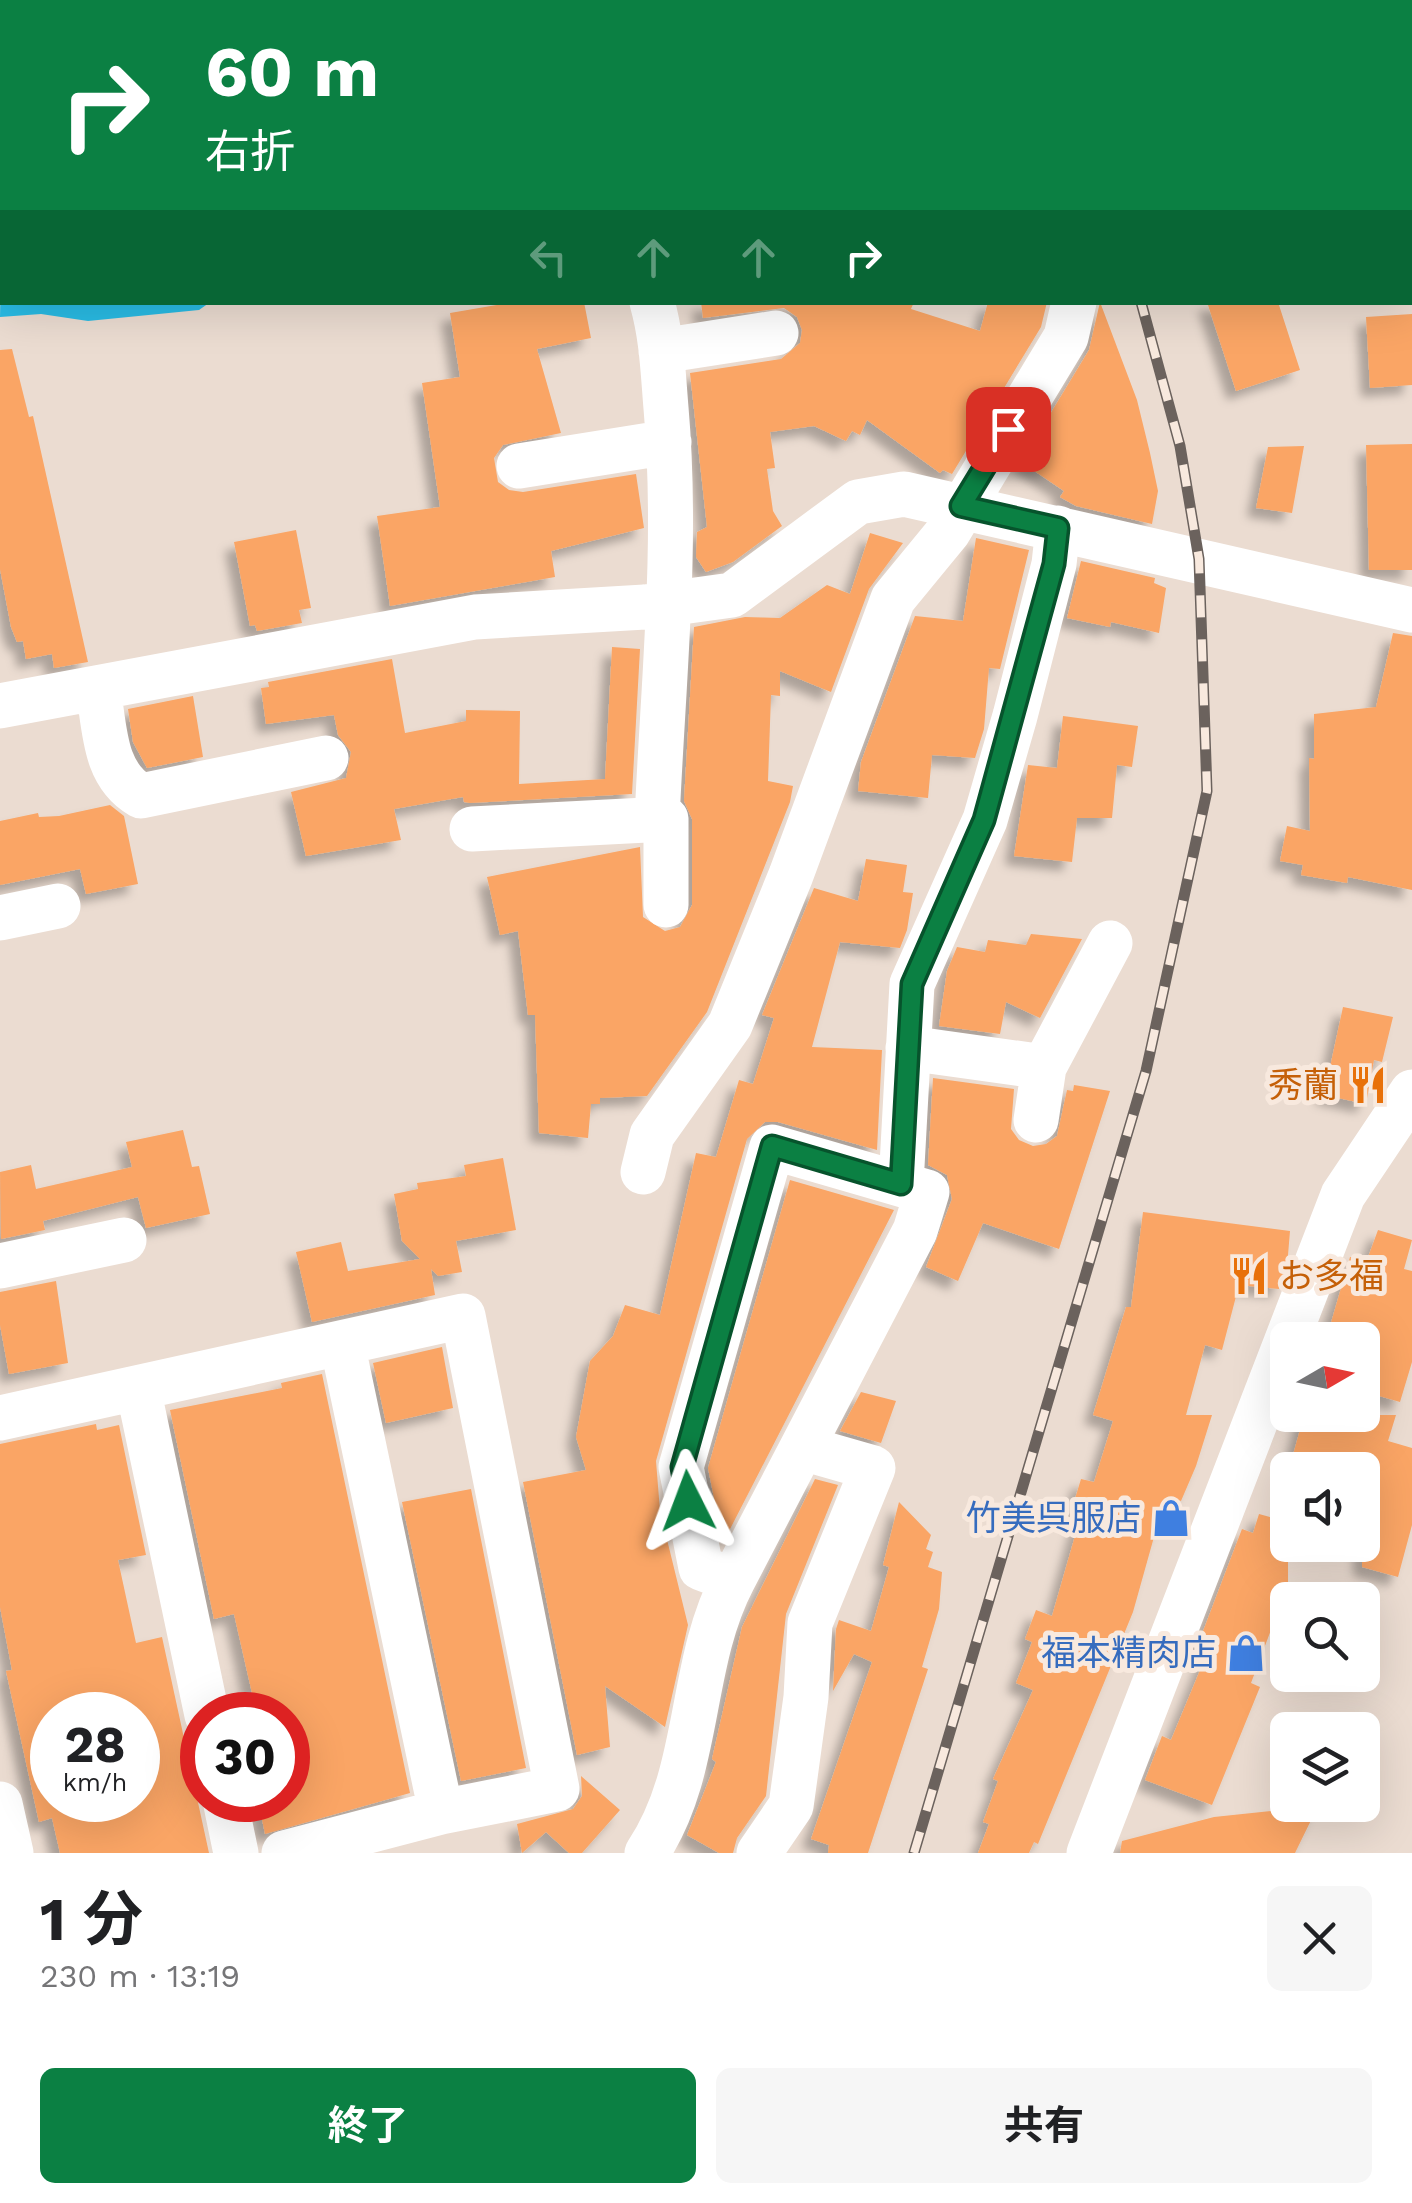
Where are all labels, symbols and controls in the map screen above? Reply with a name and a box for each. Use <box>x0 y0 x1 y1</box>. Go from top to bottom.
text: 60 m <box>205 31 379 113</box>
icon: right <box>40 40 170 170</box>
text: 右折 <box>205 125 295 178</box>
icon: left <box>521 230 576 285</box>
icon: ahead <box>626 230 681 285</box>
icon: ahead <box>731 230 786 285</box>
icon: right <box>836 230 891 285</box>
pin <box>966 387 1051 472</box>
icon: arrive <box>981 402 1036 457</box>
place label: 秀蘭 <box>1268 1064 1338 1106</box>
restaurant icon: 秀蘭 <box>1347 1064 1389 1106</box>
restaurant icon: お多福 <box>1228 1255 1270 1297</box>
place label: お多福 <box>1279 1255 1384 1297</box>
north arrow <box>1270 1322 1380 1432</box>
map controls <box>1270 1322 1380 1822</box>
position arrow <box>636 1449 740 1553</box>
button: sound <box>1270 1452 1380 1562</box>
place label: 竹美呉服店 <box>966 1497 1141 1539</box>
shop icon: 竹美呉服店 <box>1150 1497 1192 1539</box>
button: search <box>1270 1582 1380 1692</box>
place label: 福本精肉店 <box>1041 1632 1216 1674</box>
shop icon: 福本精肉店 <box>1225 1632 1267 1674</box>
speed limit sign: 30 <box>180 1692 310 1822</box>
button: layers <box>1270 1712 1380 1822</box>
text: 28 <box>64 1715 126 1774</box>
text: km/h <box>63 1768 127 1797</box>
text: 1 分 <box>40 1884 143 1955</box>
button: close <box>1267 1886 1372 1991</box>
text: 230 m · 13:19 <box>40 1957 240 1995</box>
button: 終了 <box>40 2068 696 2183</box>
button: 共有 <box>716 2068 1372 2183</box>

